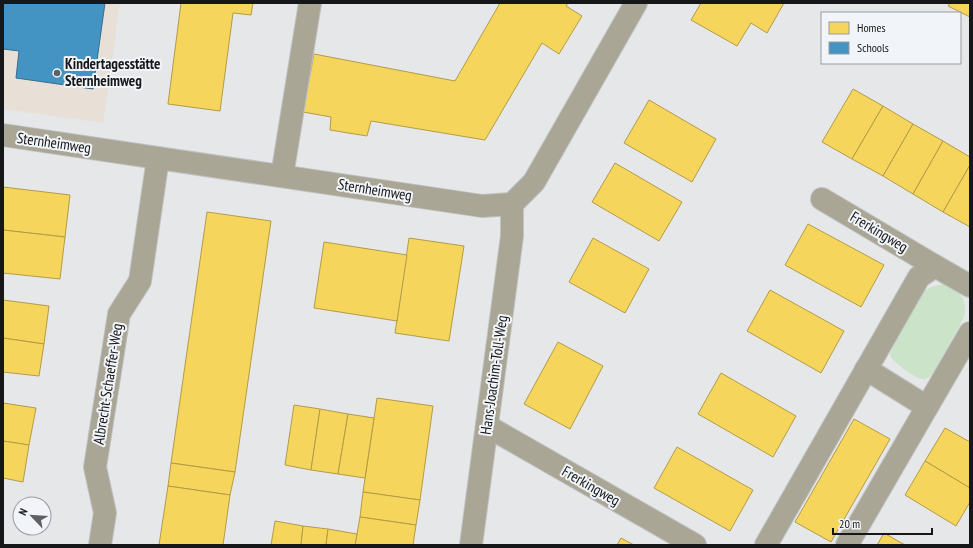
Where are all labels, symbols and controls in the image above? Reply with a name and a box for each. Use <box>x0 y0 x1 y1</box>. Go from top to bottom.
legend <box>821 12 961 64</box>
text: Homes <box>857 20 885 35</box>
text: Schools <box>857 40 889 55</box>
place label: Kindertagesstätte Sternheimweg <box>65 54 161 90</box>
marker: Kindertagesstätte Sternheimweg <box>52 68 62 78</box>
street label: Sternheimweg <box>16 128 92 157</box>
street label: Sternheimweg <box>337 174 413 205</box>
street label: Frerkingweg <box>847 207 912 256</box>
street label: Hans-Joachim-Toll-Weg <box>476 314 511 436</box>
street label: Albrecht-Schaeffer-Weg <box>89 322 126 446</box>
street label: Frerkingweg <box>559 461 624 510</box>
north arrow <box>12 496 52 536</box>
text: N <box>15 506 31 517</box>
scale bar <box>833 510 932 536</box>
text: 20 m <box>839 516 860 531</box>

